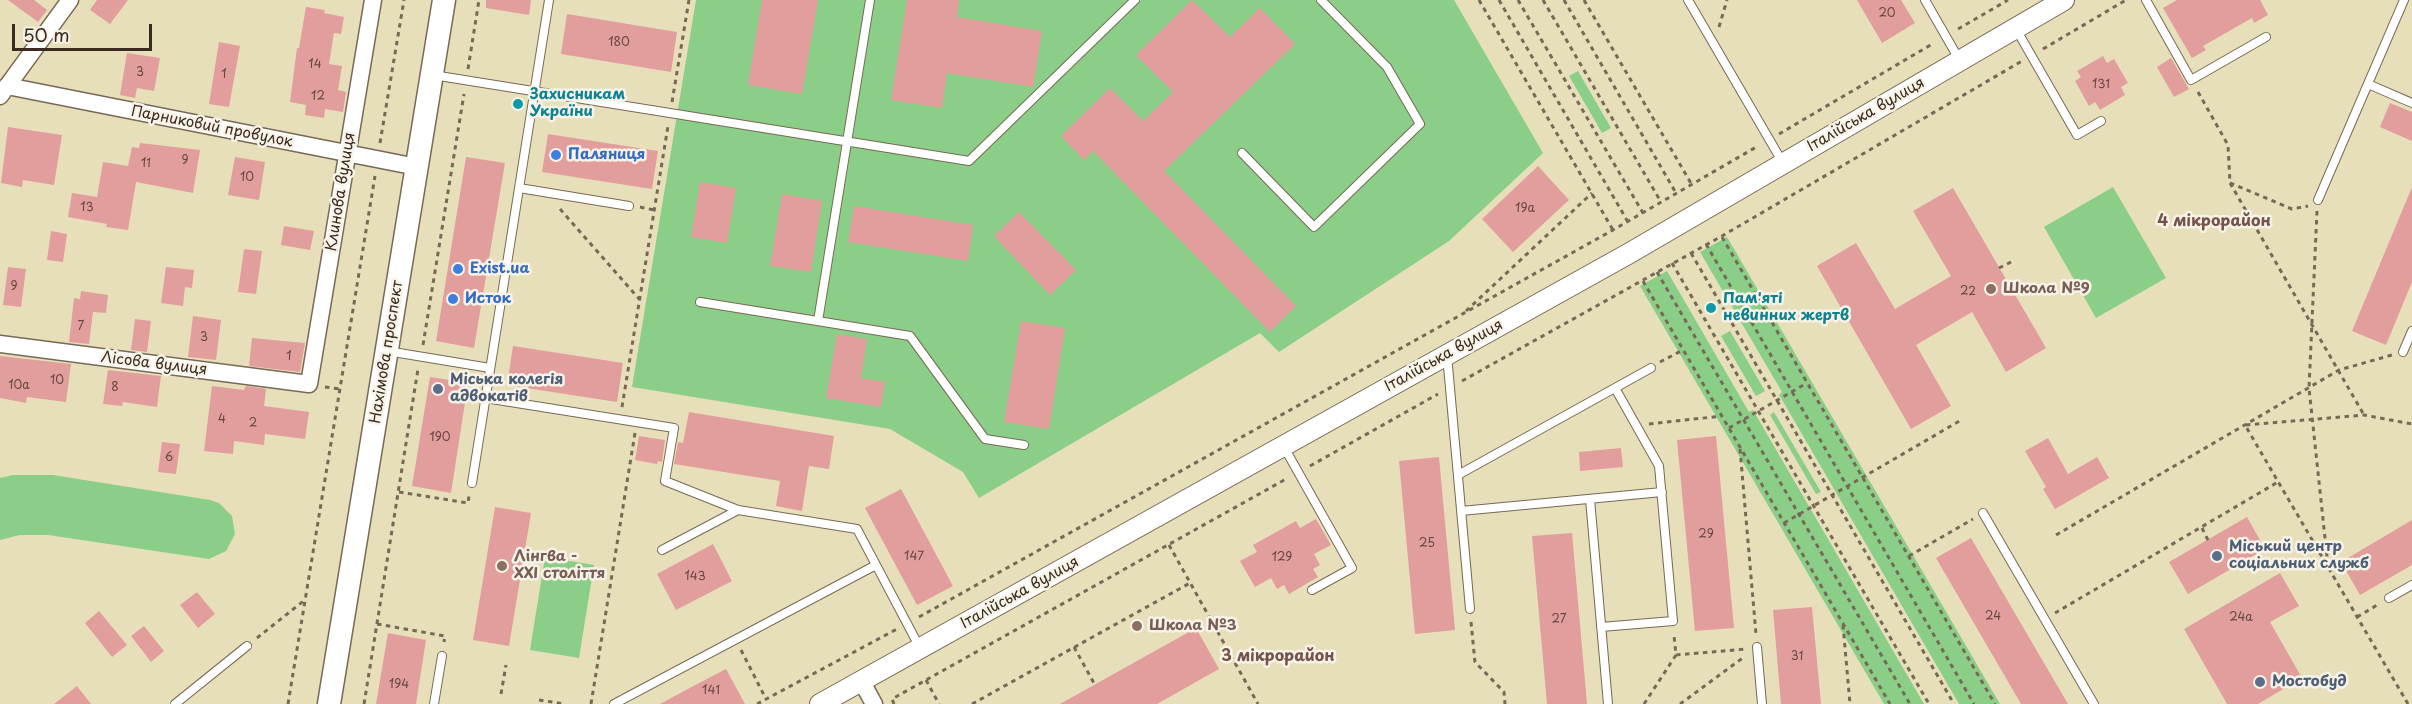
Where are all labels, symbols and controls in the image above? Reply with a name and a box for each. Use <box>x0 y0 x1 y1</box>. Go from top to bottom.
house number: 20 <box>1878 7 1896 21</box>
scale bar <box>15 12 154 50</box>
text: 50 m <box>23 21 70 48</box>
house number: 180 <box>608 36 630 50</box>
house number: 14 <box>308 58 322 72</box>
house number: 3 <box>136 66 144 80</box>
house number: 1 <box>221 68 227 82</box>
street label: Італійська вулиця <box>1804 74 1928 156</box>
house number: 131 <box>2092 78 2110 92</box>
place label: Захисникам України <box>530 86 625 121</box>
house number: 12 <box>311 90 325 104</box>
marker: Захисникам України <box>511 97 525 111</box>
street label: Парниковий провулок <box>130 102 294 152</box>
street label: Клинова вулиця <box>323 131 359 253</box>
place label: Паляниця <box>568 146 645 164</box>
marker: Паляниця <box>549 148 563 162</box>
house number: 9 <box>181 154 189 168</box>
house number: 11 <box>141 157 151 171</box>
house number: 10 <box>240 171 254 185</box>
house number: 13 <box>80 201 94 215</box>
house number: 19а <box>1515 202 1535 216</box>
district label: 4 мікрорайон <box>2157 212 2271 232</box>
place label: Exist.ua <box>470 260 530 278</box>
marker: Exist.ua <box>451 262 465 276</box>
street label: Нахімова проспект <box>367 279 407 425</box>
house number: 9 <box>10 280 18 294</box>
place label: Школа №9 <box>2003 280 2090 298</box>
marker: Школа №9 <box>1984 282 1998 296</box>
house number: 22 <box>1960 285 1976 299</box>
place label: Исток <box>465 290 511 308</box>
place label: Пам'яті невинних жертв <box>1723 290 1849 325</box>
marker: Исток <box>446 292 460 306</box>
marker: Пам'яті невинних жертв <box>1704 301 1718 315</box>
street label: Італійська вулиця <box>1382 316 1506 396</box>
house number: 7 <box>78 320 84 334</box>
house number: 3 <box>200 331 208 345</box>
street label: Лісова вулиця <box>100 349 208 379</box>
house number: 1 <box>286 350 292 364</box>
place label: Міська колегія адвокатів <box>450 371 563 406</box>
house number: 10 <box>50 374 64 388</box>
house number: 10а <box>8 379 30 393</box>
house number: 8 <box>111 381 119 395</box>
marker: Міська колегія адвокатів <box>431 382 445 396</box>
house number: 4 <box>218 413 226 427</box>
house number: 2 <box>249 417 257 431</box>
house number: 190 <box>429 431 451 445</box>
house number: 6 <box>165 451 173 465</box>
house number: 29 <box>1698 528 1714 542</box>
house number: 25 <box>1419 537 1435 551</box>
place label: Міський центр соціальних служб <box>2229 538 2369 573</box>
place label: Лінгва - XXI століття <box>514 548 605 583</box>
marker: Міський центр соціальних служб <box>2210 549 2224 563</box>
house number: 147 <box>904 550 924 564</box>
house number: 129 <box>1272 551 1292 565</box>
street label: Італійська вулиця <box>958 553 1082 633</box>
marker: Лінгва - XXI століття <box>495 559 509 573</box>
house number: 143 <box>684 570 706 584</box>
house number: 24 <box>1985 610 2001 624</box>
house number: 24а <box>2229 611 2253 625</box>
house number: 27 <box>1552 613 1566 627</box>
place label: Школа №3 <box>1149 617 1237 635</box>
marker: Школа №3 <box>1130 619 1144 633</box>
district label: 3 мікрорайон <box>1221 647 1335 667</box>
house number: 31 <box>1791 650 1803 664</box>
place label: Мостобуд <box>2272 673 2347 691</box>
marker: Мостобуд <box>2253 675 2267 689</box>
house number: 194 <box>389 678 409 692</box>
house number: 141 <box>702 684 720 698</box>

